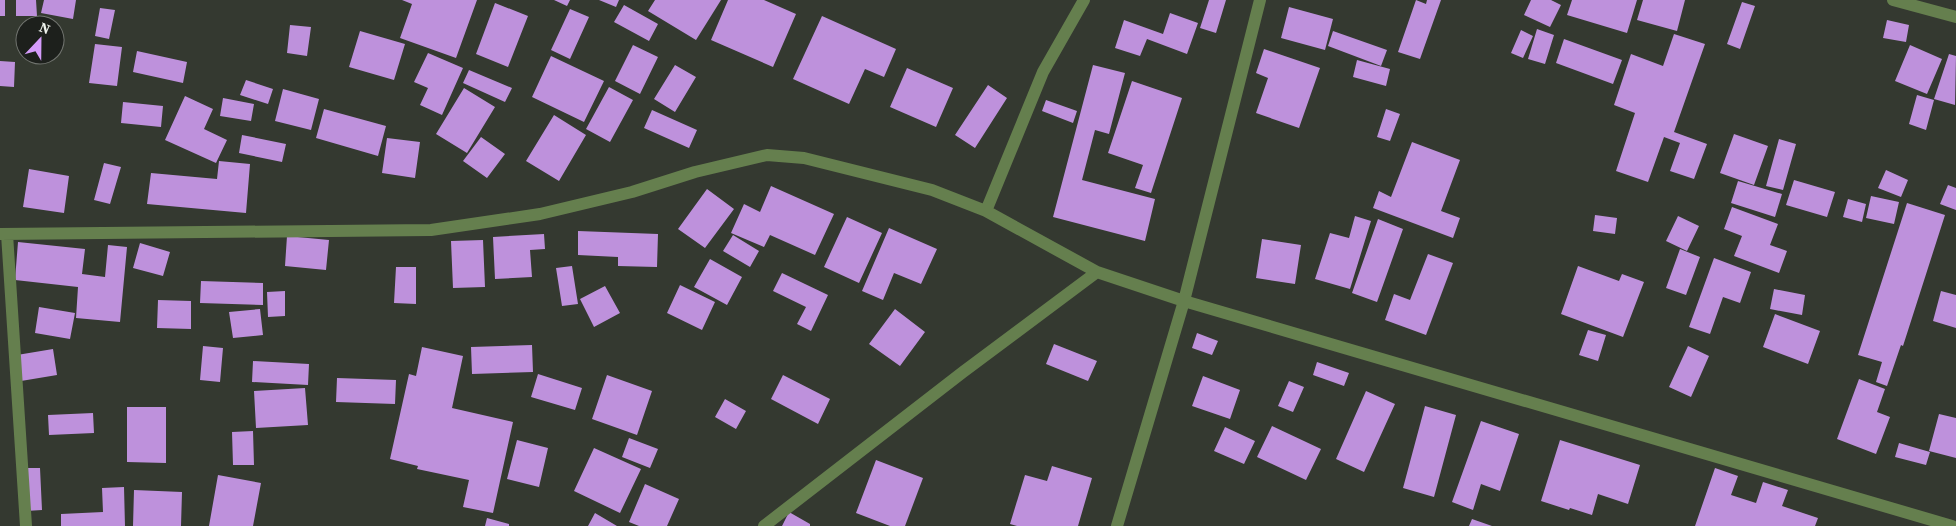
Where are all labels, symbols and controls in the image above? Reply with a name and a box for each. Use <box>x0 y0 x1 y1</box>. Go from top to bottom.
north arrow <box>15 15 65 65</box>
text: N <box>36 17 53 39</box>

